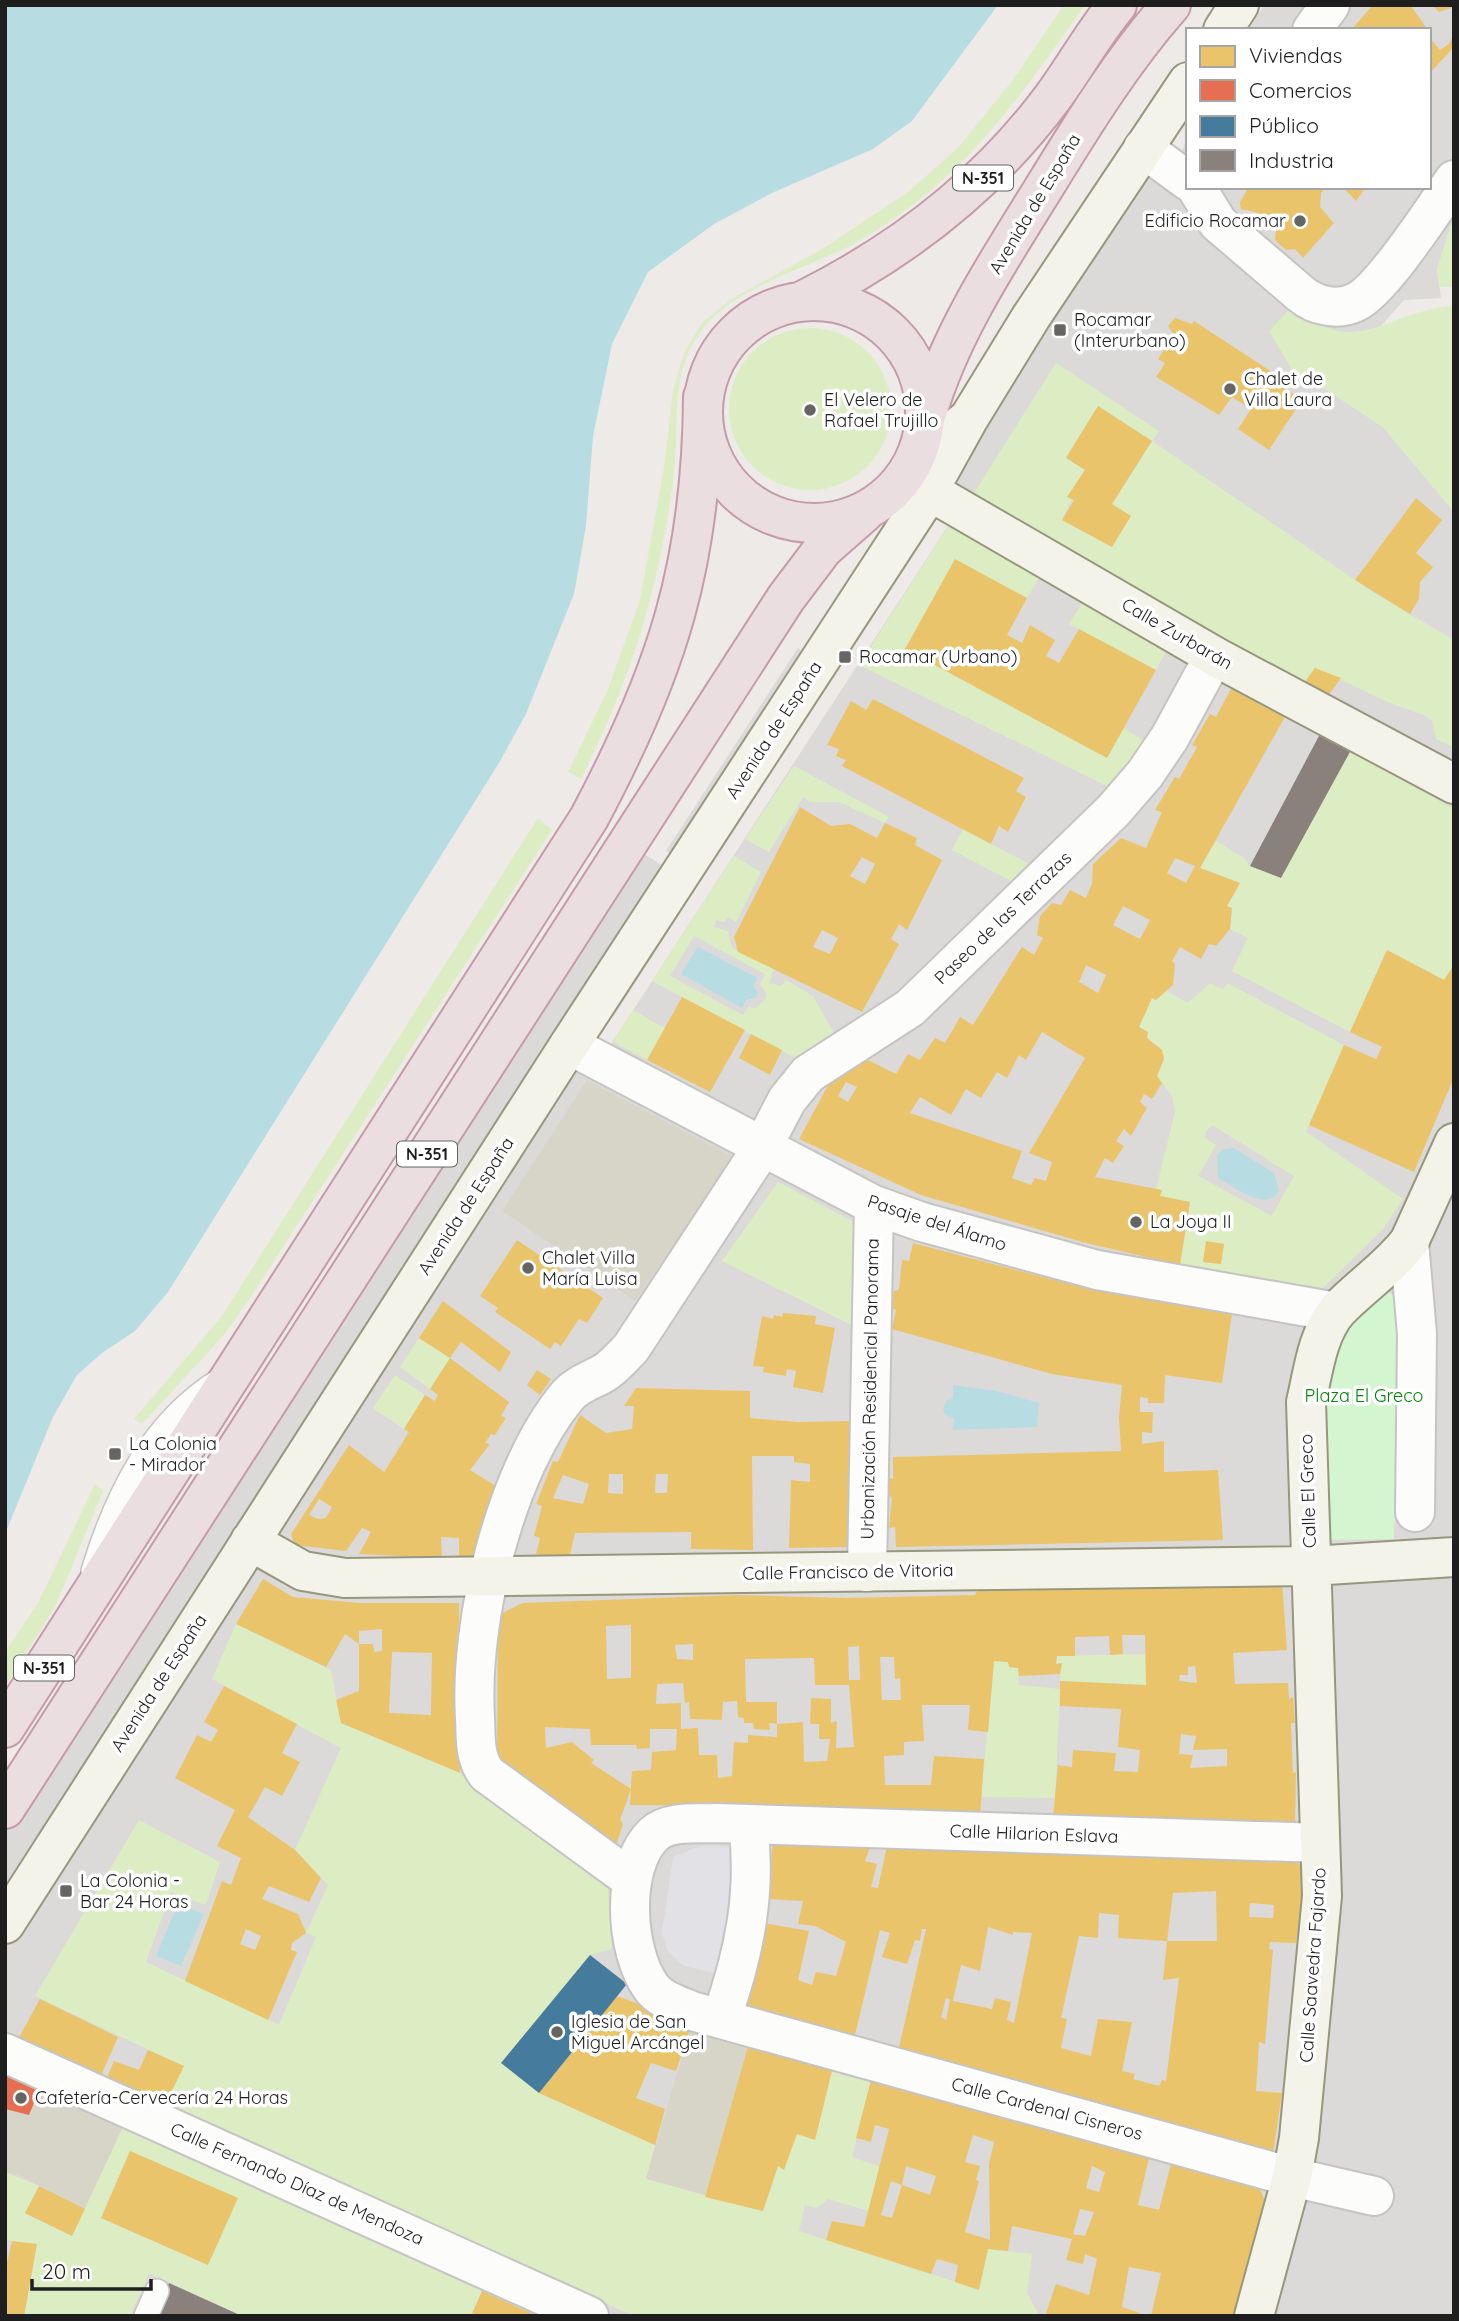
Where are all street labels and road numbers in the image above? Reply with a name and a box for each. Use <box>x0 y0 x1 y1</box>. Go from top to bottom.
street label: Avenida de España <box>984 129 1086 278</box>
road number: N-351 <box>953 166 1013 190</box>
street label: Calle Zurbarán <box>1118 593 1237 675</box>
street label: Avenida de España <box>720 657 827 803</box>
street label: Paseo de las Terrazas <box>929 846 1076 989</box>
street label: Avenida de España <box>412 1133 519 1279</box>
road number: N-351 <box>397 1142 457 1166</box>
street label: Pasaje del Álamo <box>865 1189 1010 1256</box>
street label: Urbanización Residencial Panorama <box>855 1238 884 1540</box>
street label: Calle El Greco <box>1294 1433 1321 1549</box>
street label: Calle Francisco de Vitoria <box>742 1558 954 1585</box>
street label: Avenida de España <box>105 1610 212 1756</box>
road number: N-351 <box>14 1656 74 1680</box>
street label: Calle Hilarion Eslava <box>949 1819 1119 1848</box>
street label: Calle Saavedra Fajardo <box>1294 1867 1331 2063</box>
street label: Calle Cardenal Cisneros <box>949 2072 1145 2145</box>
street label: Calle Fernando Díaz de Mendoza <box>167 2117 428 2250</box>

